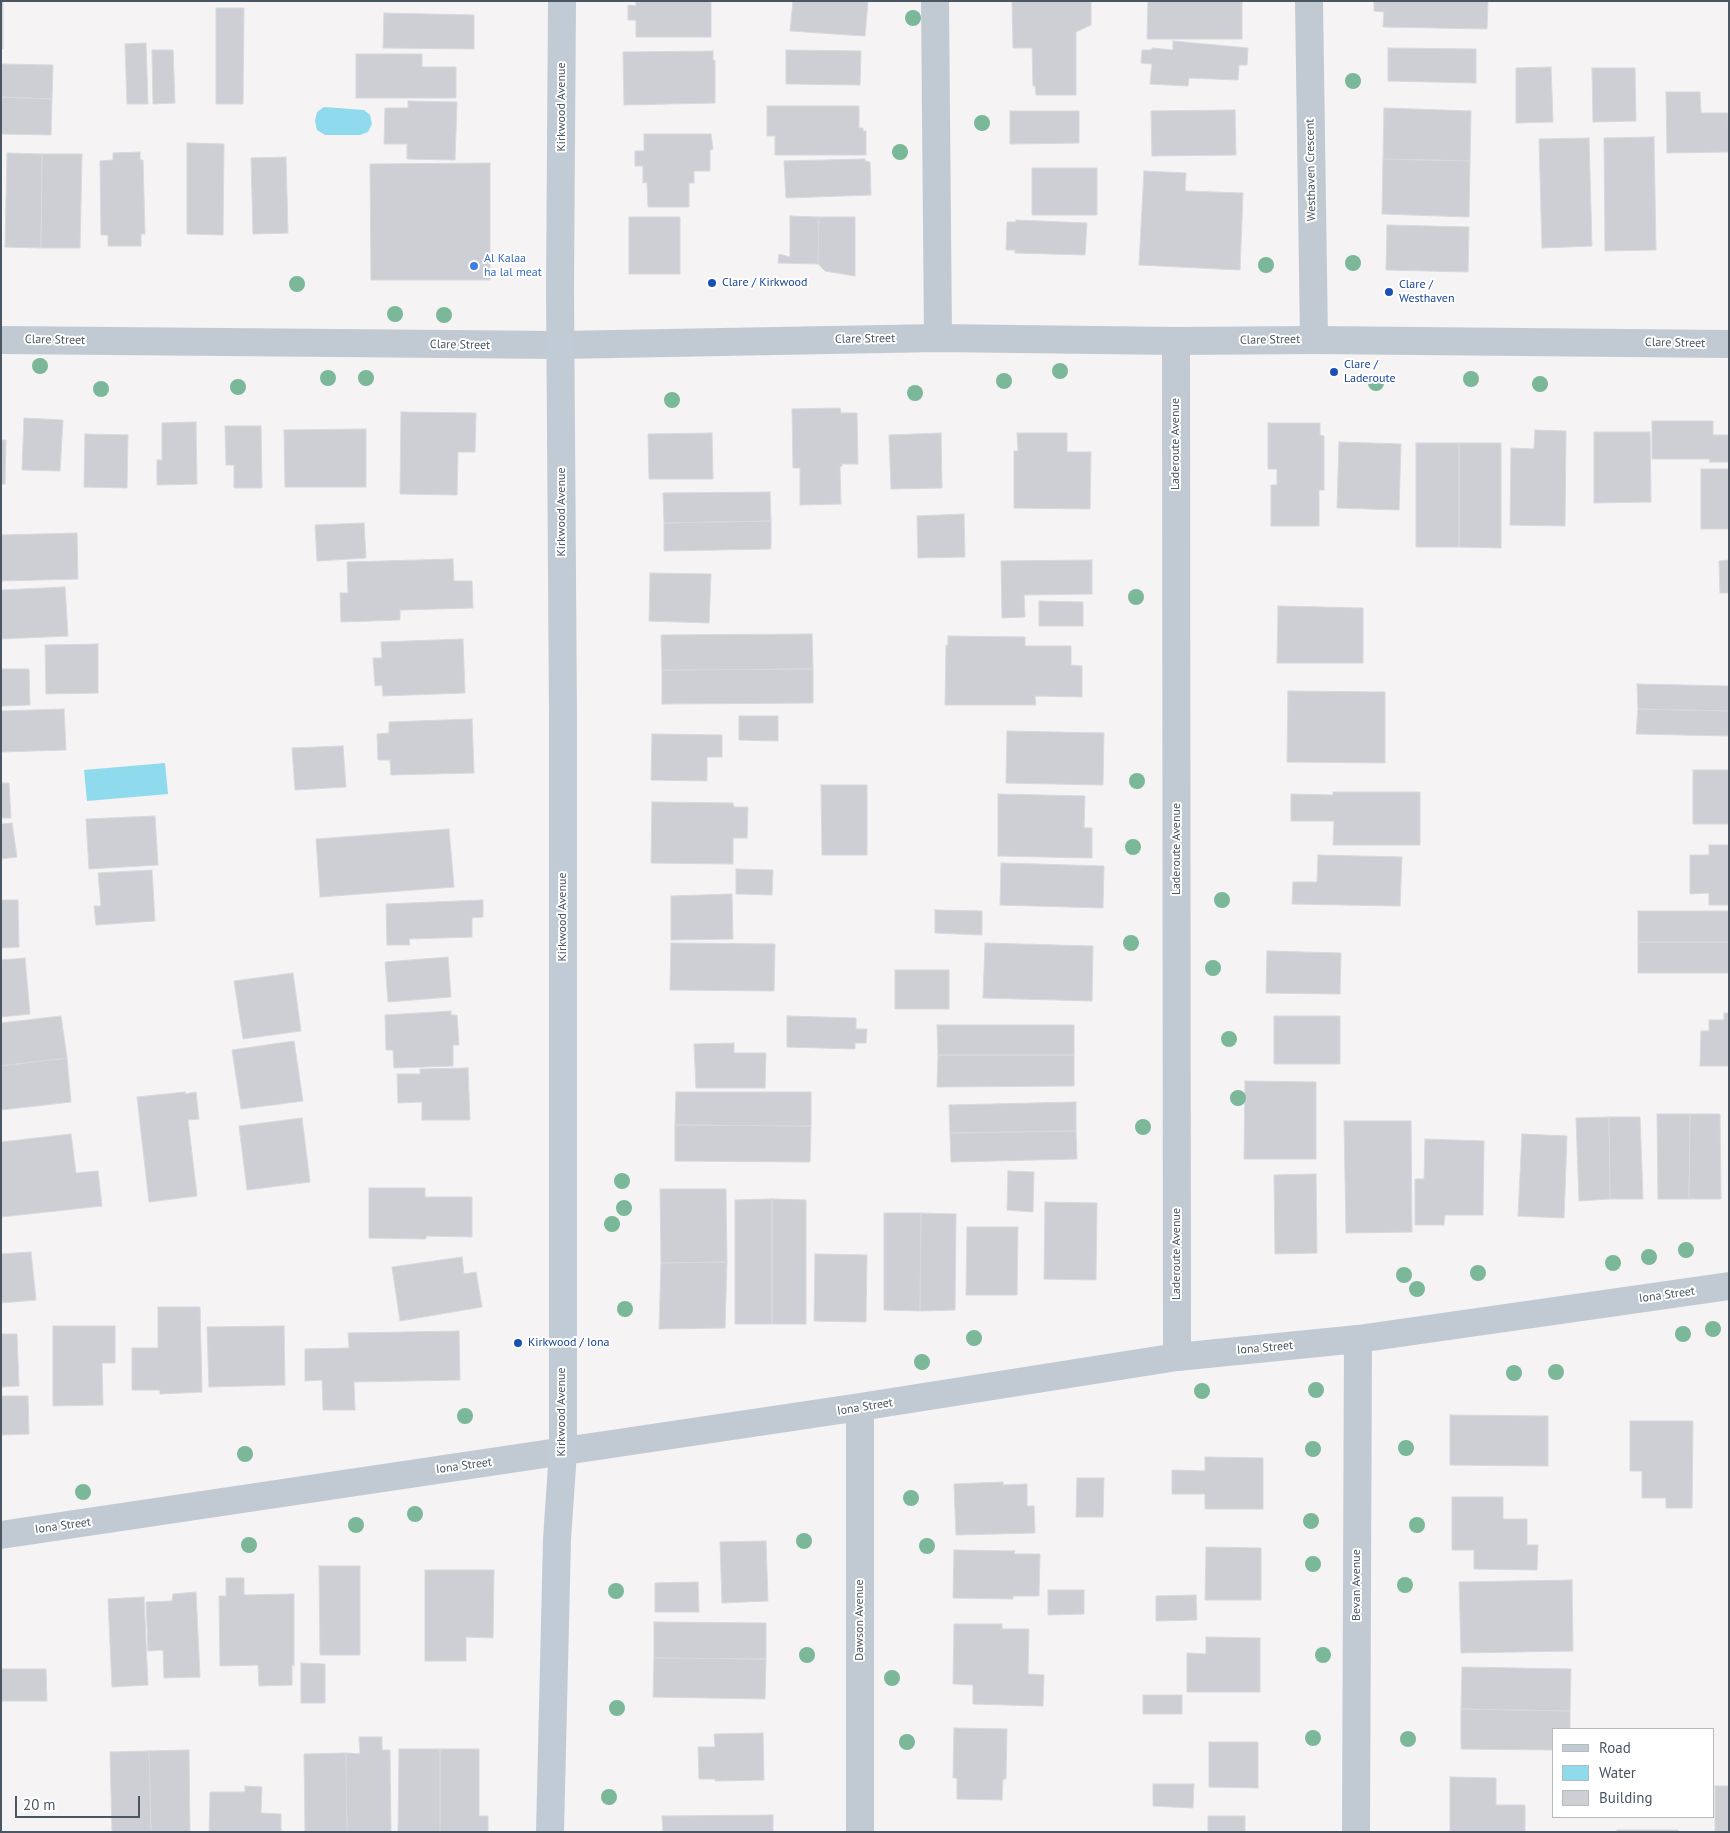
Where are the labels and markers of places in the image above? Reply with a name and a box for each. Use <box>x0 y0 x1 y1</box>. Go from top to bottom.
place label: Al Kalaa ha lal meat <box>484 252 542 280</box>
marker: Al Kalaa ha lal meat <box>468 260 480 272</box>
place label: Clare / Kirkwood <box>722 276 808 290</box>
marker: Clare / Kirkwood <box>706 277 718 289</box>
place label: Clare / Westhaven <box>1399 278 1454 306</box>
marker: Clare / Westhaven <box>1383 286 1395 298</box>
place label: Clare / Laderoute <box>1344 358 1395 386</box>
marker: Clare / Laderoute <box>1328 366 1340 378</box>
place label: Kirkwood / Iona <box>528 1336 609 1350</box>
marker: Kirkwood / Iona <box>512 1337 524 1349</box>

